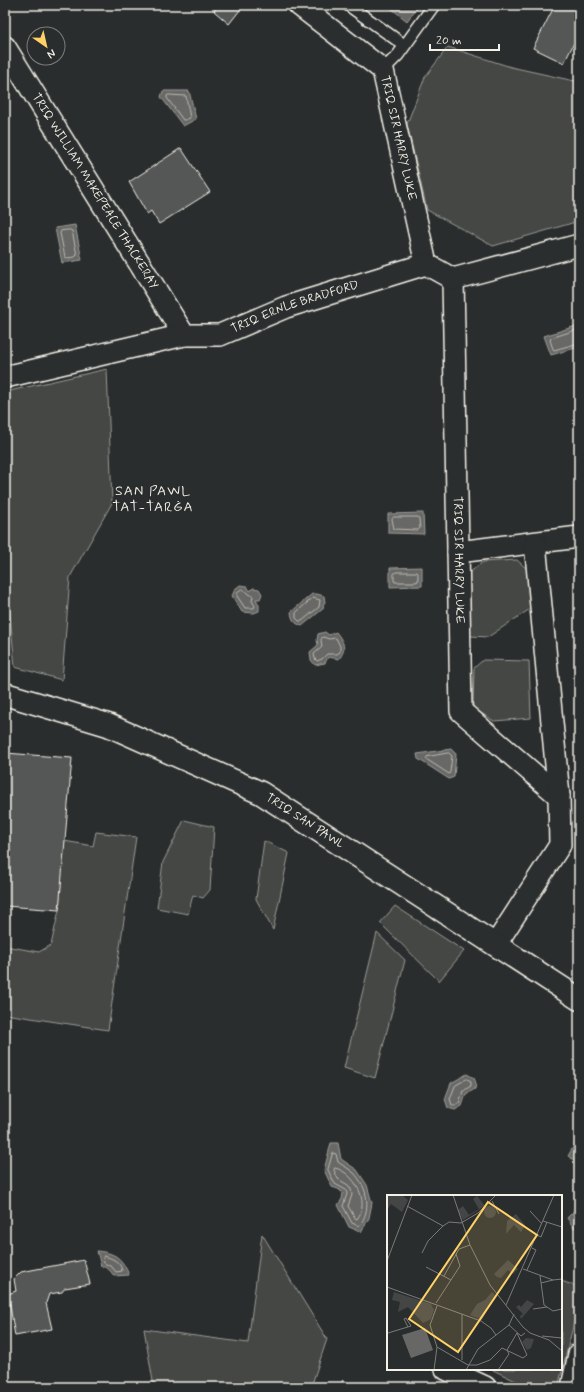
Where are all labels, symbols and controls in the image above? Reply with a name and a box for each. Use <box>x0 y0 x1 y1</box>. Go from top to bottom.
north arrow <box>26 26 66 66</box>
scale bar <box>430 26 499 52</box>
text: 20 m <box>436 33 462 49</box>
text: N <box>44 46 58 61</box>
street label: TRIQ SIR HARRY LUKE <box>376 74 420 203</box>
street label: TRIQ WILLIAM MAKEPEACE THACKERAY <box>28 91 162 293</box>
street label: TRIQ ERNLE BRADFORD <box>229 277 361 337</box>
district label: SAN PAWL TAT-TARĠA <box>112 482 194 516</box>
street label: TRIQ SIR HARRY LUKE <box>449 496 467 624</box>
street label: TRIQ SAN PAWL <box>262 790 347 853</box>
inset map <box>387 1195 562 1370</box>

